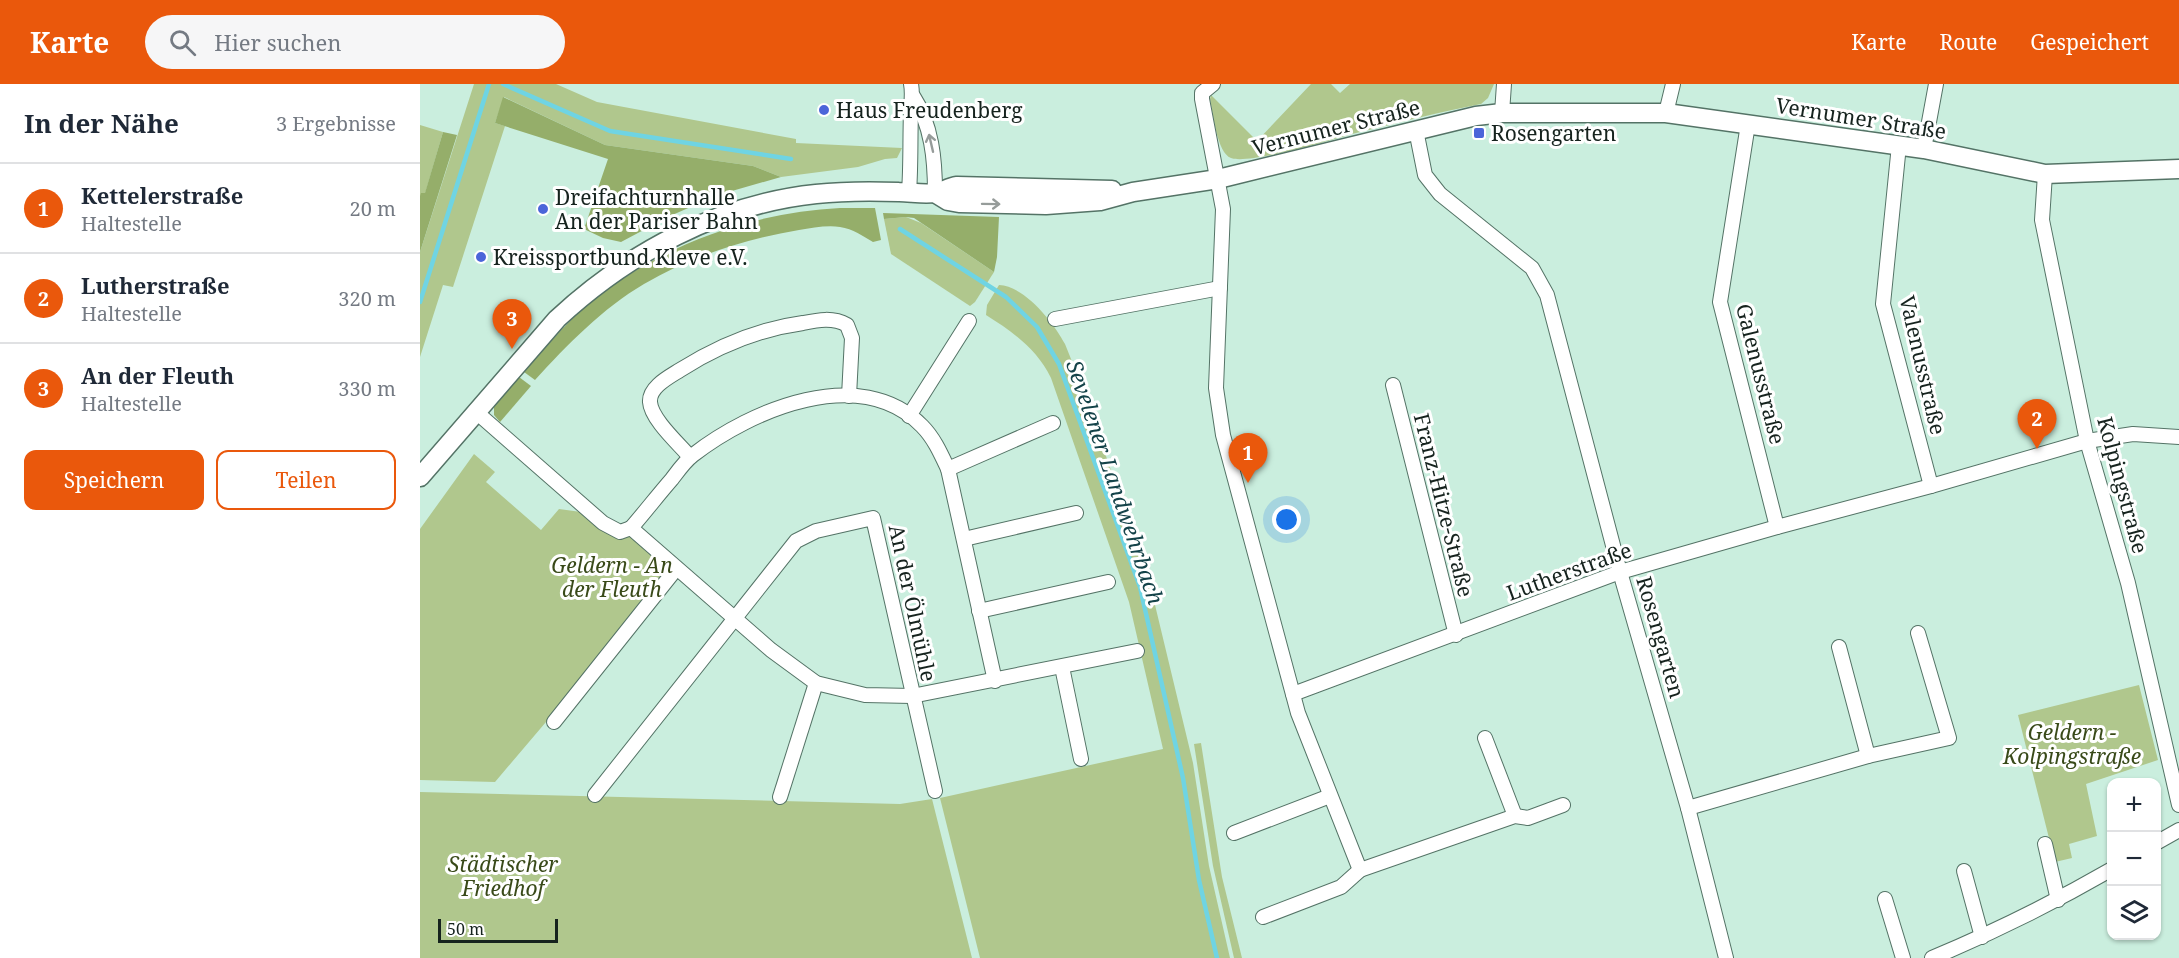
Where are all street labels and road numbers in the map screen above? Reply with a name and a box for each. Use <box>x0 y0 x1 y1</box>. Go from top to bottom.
street label: Vernumer Straße <box>1774 91 1948 145</box>
street label: Vernumer Straße <box>1249 93 1423 161</box>
street label: Valenusstraße <box>1893 293 1953 437</box>
street label: Galenusstraße <box>1730 301 1792 447</box>
street label: Franz-Hitze-Straße <box>1408 410 1480 600</box>
street label: Kolpingstraße <box>2091 414 2155 556</box>
street label: An der Ölmühle <box>883 522 943 684</box>
street label: Lutherstraße <box>1503 535 1635 607</box>
street label: Rosengarten <box>1630 573 1692 701</box>

